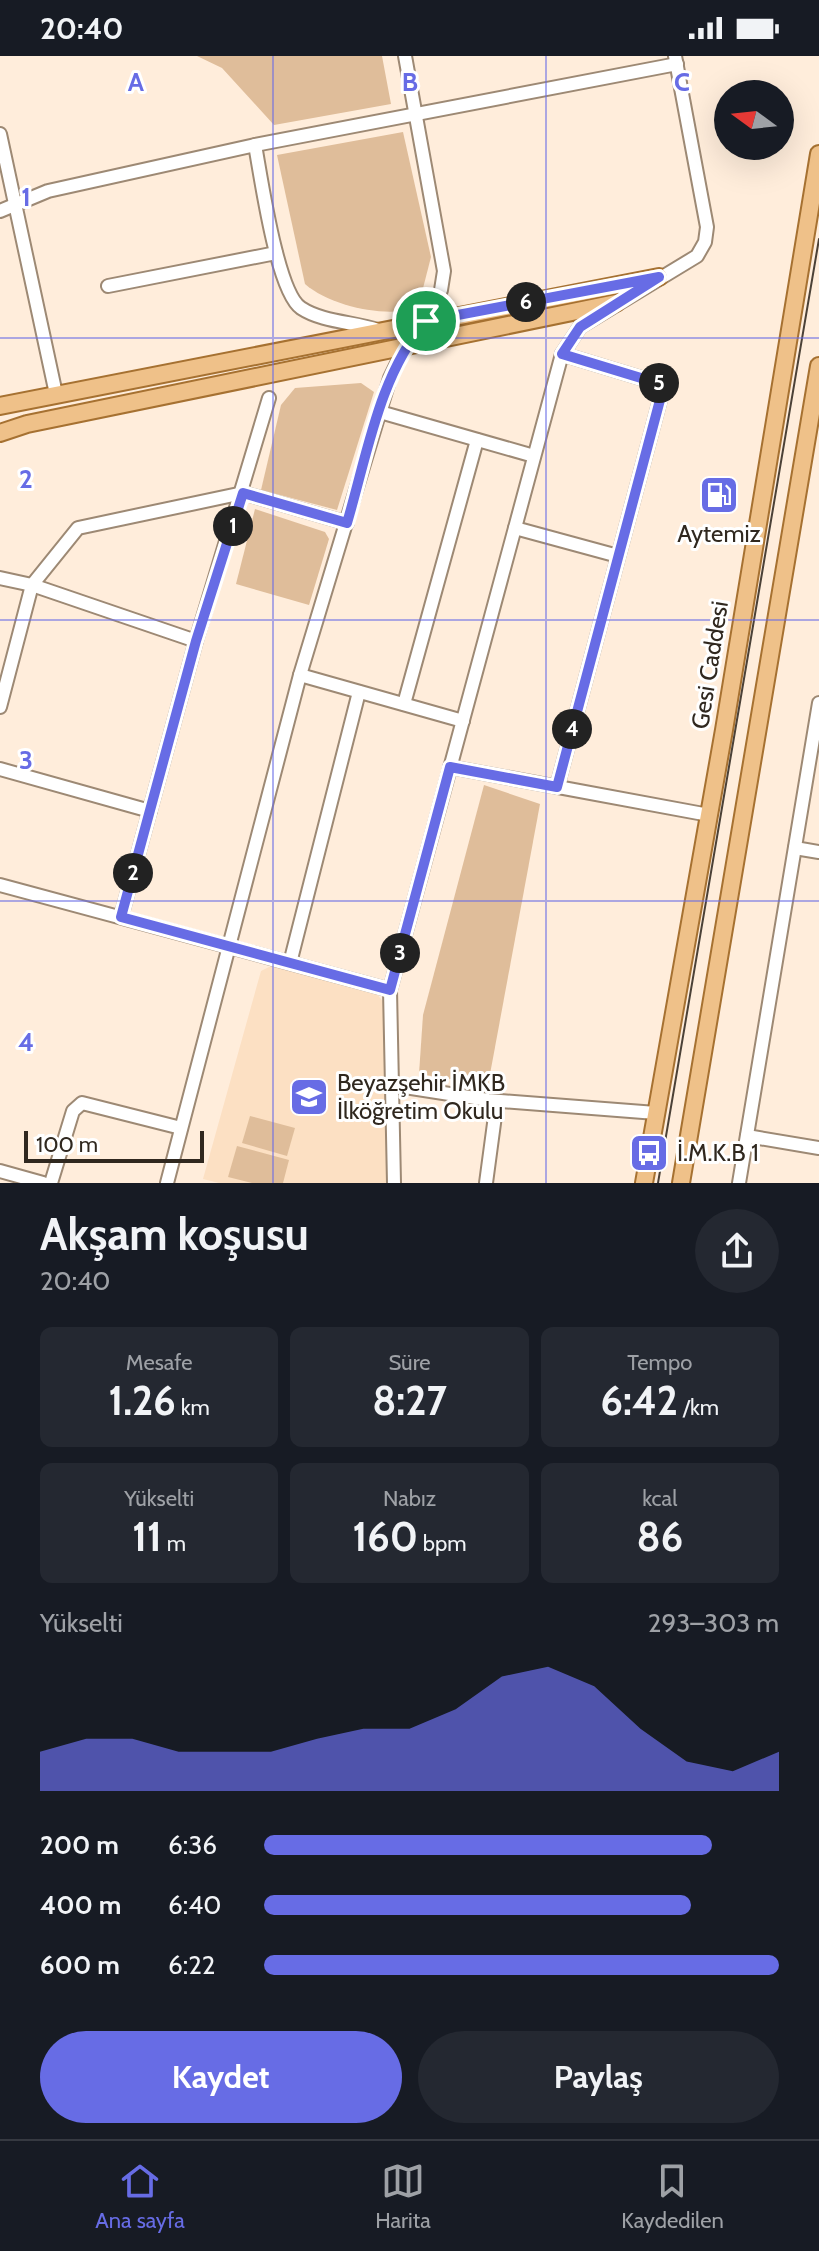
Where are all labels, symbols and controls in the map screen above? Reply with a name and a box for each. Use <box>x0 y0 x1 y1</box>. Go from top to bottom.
text: 20:40 <box>40 10 124 47</box>
text: A <box>128 66 145 98</box>
text: B <box>402 66 418 98</box>
text: C <box>674 66 690 98</box>
north arrow <box>714 80 794 160</box>
map controls <box>714 80 794 160</box>
text: 1 <box>21 181 31 213</box>
pin: 6 <box>506 282 546 322</box>
pin <box>392 287 460 355</box>
text: 6 <box>520 288 532 315</box>
icon: arrive <box>404 299 448 343</box>
pin: 5 <box>639 363 679 403</box>
text: 5 <box>653 369 665 396</box>
text: 2 <box>19 463 33 495</box>
fuel station icon: Aytemiz <box>698 474 740 516</box>
pin: 1 <box>213 506 253 546</box>
text: 1 <box>229 512 237 539</box>
place label: Aytemiz <box>677 519 761 548</box>
street label: Gesi Caddesi <box>685 599 734 731</box>
pin: 4 <box>552 709 592 749</box>
text: 4 <box>565 715 579 742</box>
text: 3 <box>19 744 33 776</box>
pin: 2 <box>113 853 153 893</box>
text: 2 <box>127 859 139 886</box>
pin: 3 <box>380 933 420 973</box>
text: 3 <box>394 939 406 966</box>
text: 4 <box>18 1026 34 1058</box>
place label: Beyazşehir İMKB İlköğretim Okulu <box>337 1068 505 1125</box>
school or university icon: Beyazşehir İMKB İlköğretim Okulu <box>288 1076 330 1118</box>
scale bar <box>24 1127 204 1163</box>
text: 100 m <box>36 1131 98 1158</box>
bus stop icon: İ.M.K.B 1 <box>628 1132 670 1174</box>
place label: İ.M.K.B 1 <box>677 1138 759 1167</box>
text: Akşam koşusu <box>40 1208 309 1261</box>
button: share <box>695 1209 779 1293</box>
text: 20:40 <box>40 1265 110 1297</box>
text: Mesafe <box>126 1349 193 1376</box>
text: Süre <box>388 1349 431 1376</box>
text: Tempo <box>627 1349 692 1376</box>
text: 1.26 <box>108 1376 176 1425</box>
text: 8:27 <box>372 1376 447 1425</box>
text: 6:42 <box>601 1376 678 1425</box>
text: km <box>176 1394 210 1421</box>
text: /km <box>678 1394 719 1421</box>
text: Yükselti <box>124 1485 194 1512</box>
text: Nabız <box>383 1485 436 1512</box>
text: kcal <box>642 1485 677 1512</box>
text: 11 <box>132 1512 162 1561</box>
text: 160 <box>352 1512 418 1561</box>
text: 86 <box>637 1512 683 1561</box>
text: m <box>162 1530 186 1557</box>
text: bpm <box>418 1530 467 1557</box>
text: Yükselti <box>40 1607 123 1639</box>
text: 293–303 m <box>648 1607 779 1639</box>
text: 200 m <box>40 1829 119 1861</box>
text: 6:36 <box>168 1829 217 1861</box>
text: 400 m <box>40 1889 121 1921</box>
text: 6:40 <box>168 1889 221 1921</box>
text: 600 m <box>40 1949 120 1981</box>
text: 6:22 <box>168 1949 215 1981</box>
button: Kaydet <box>40 2031 402 2123</box>
button: Paylaş <box>418 2031 779 2123</box>
tab: Ana sayfa <box>95 2159 185 2234</box>
tab: Harita <box>375 2159 431 2234</box>
tab: Kaydedilen <box>621 2159 724 2234</box>

